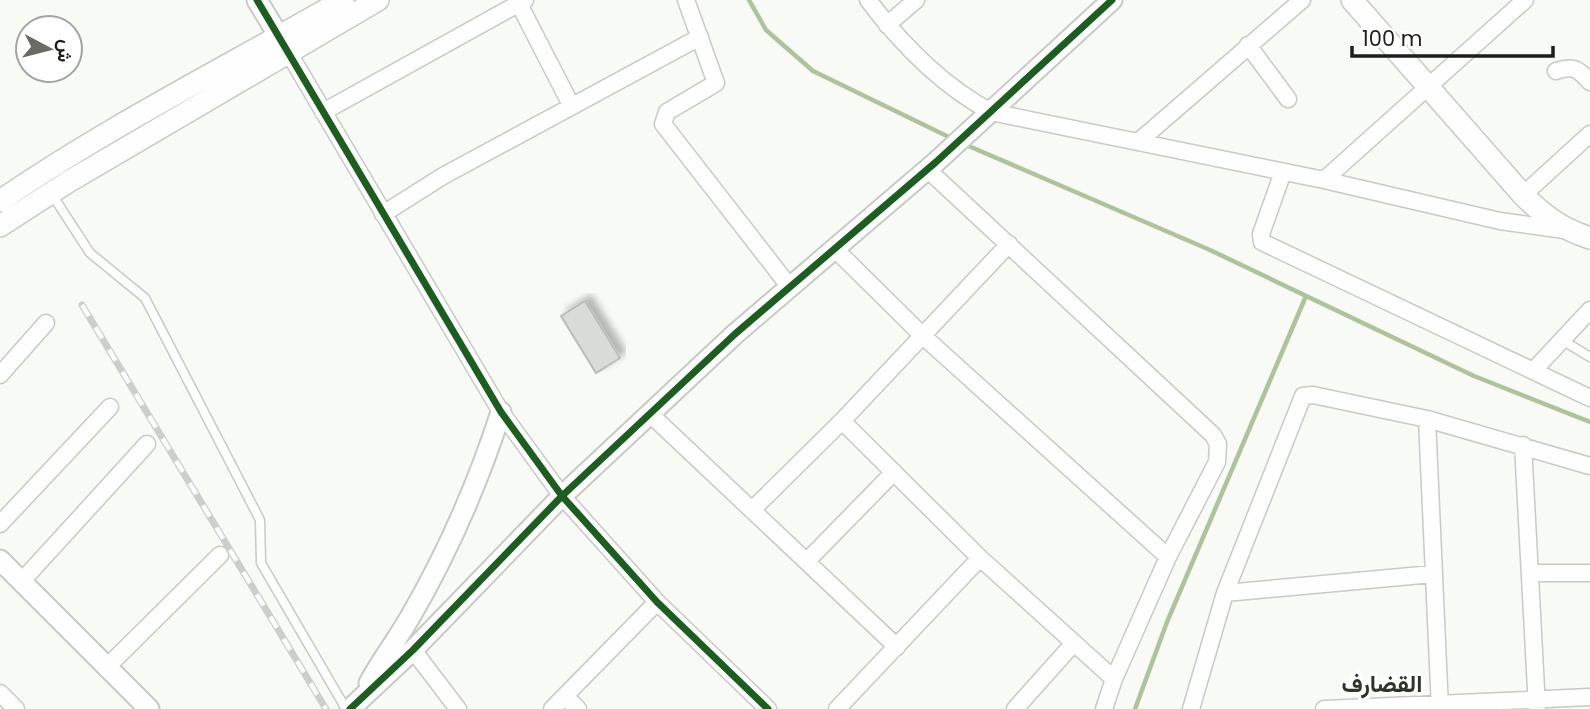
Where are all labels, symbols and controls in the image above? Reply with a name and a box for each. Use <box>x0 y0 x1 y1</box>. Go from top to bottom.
north arrow <box>14 14 84 84</box>
scale bar <box>1352 14 1553 58</box>
text: 100 m <box>1362 24 1422 53</box>
text: ش <box>51 38 80 64</box>
district label: القضارف <box>1342 667 1422 700</box>

